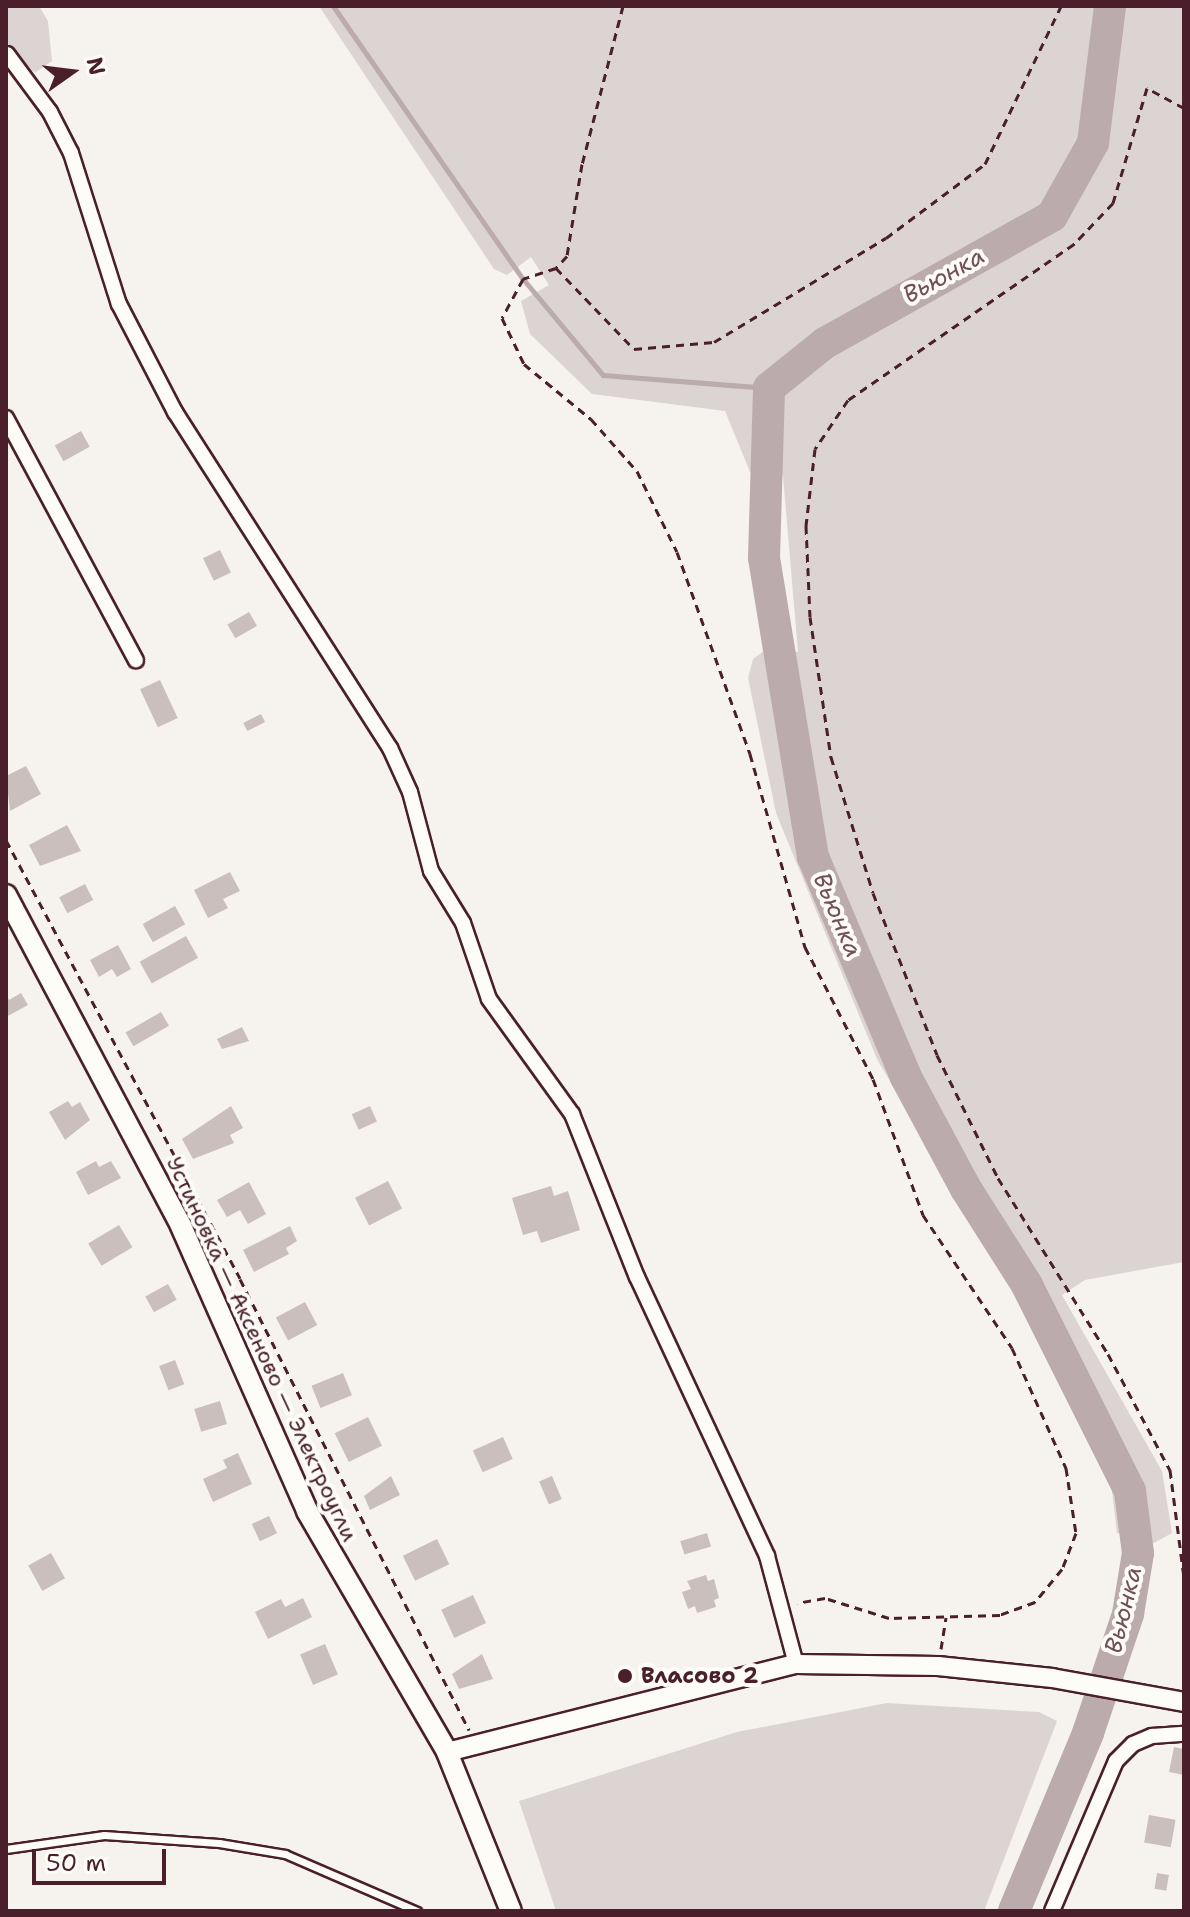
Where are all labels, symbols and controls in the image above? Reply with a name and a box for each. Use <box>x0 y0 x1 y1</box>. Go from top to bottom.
north arrow <box>32 32 112 112</box>
text: N <box>80 54 112 78</box>
water label: Вьюнка <box>898 242 990 310</box>
water label: Вьюнка <box>806 869 868 961</box>
street label: Устиновка — Аксеново — Электроугли <box>161 1152 363 1546</box>
water label: Вьюнка <box>1099 1563 1149 1657</box>
place label: Власово 2 <box>641 1663 758 1689</box>
marker: Власово 2 <box>616 1667 634 1685</box>
scale bar <box>36 1833 170 1883</box>
text: 50 m <box>46 1847 106 1879</box>

